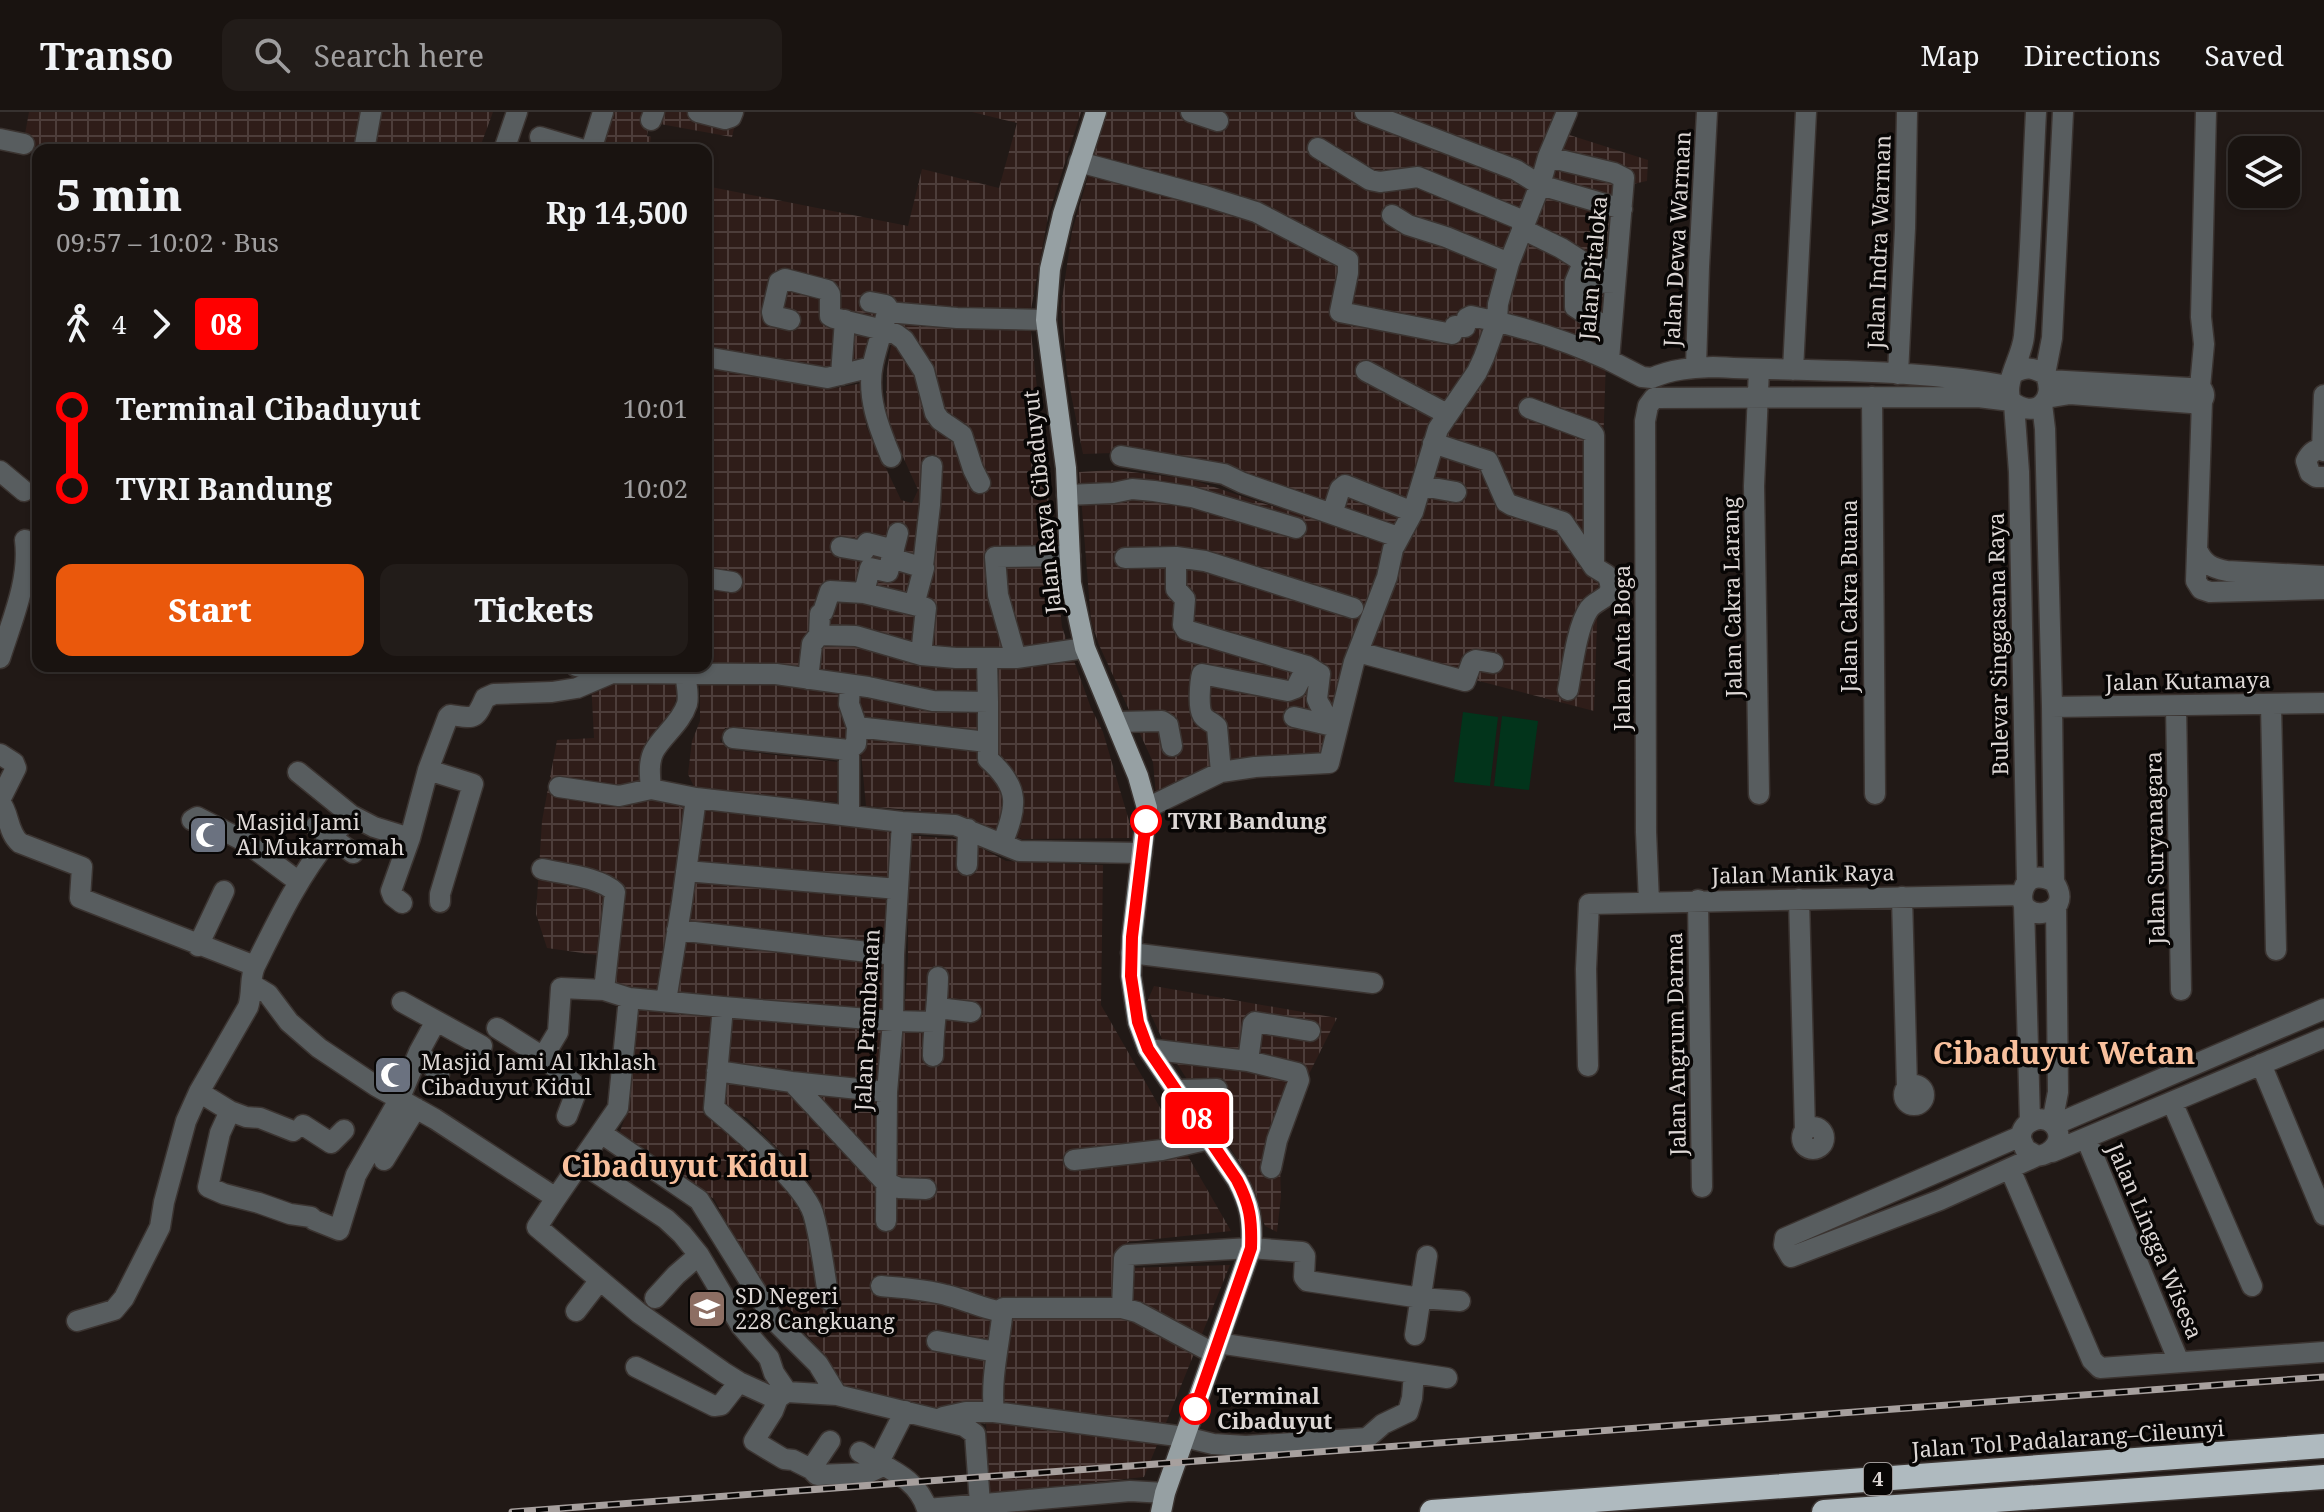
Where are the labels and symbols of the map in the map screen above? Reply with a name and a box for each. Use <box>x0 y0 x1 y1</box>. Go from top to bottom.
street label: Jalan Dewa Warman <box>1655 130 1697 348</box>
street label: Jalan Indra Warman <box>1859 134 1897 351</box>
street label: Jalan Pitaloka <box>1571 195 1613 342</box>
street label: Jalan Raya Cibaduyut <box>1014 389 1068 616</box>
street label: Jalan Cakra Larang <box>1714 496 1748 699</box>
street label: Jalan Cakra Buana <box>1833 499 1863 694</box>
street label: Bulevar Singgasana Raya <box>1980 512 2014 776</box>
street label: Jalan Anta Boga <box>1606 565 1636 732</box>
street label: Jalan Kutamaya <box>2104 664 2271 696</box>
street label: Jalan Suryanagara <box>2137 751 2171 946</box>
place label: TVRI Bandung <box>1168 805 1327 835</box>
place label: Masjid Jami Al Mukarromah <box>236 806 405 861</box>
marker: TVRI Bandung <box>1131 806 1161 836</box>
mosque icon: Masjid Jami Al Mukarromah <box>187 814 229 856</box>
street label: Jalan Manik Raya <box>1710 856 1895 890</box>
street label: Jalan Prambanan <box>846 928 886 1113</box>
street label: Jalan Angrum Darma <box>1658 932 1692 1157</box>
district label: Cibaduyut Wetan <box>1933 1032 2195 1073</box>
place label: Masjid Jami Al Ikhlash Cibaduyut Kidul <box>421 1046 657 1101</box>
mosque icon: Masjid Jami Al Ikhlash Cibaduyut Kidul <box>372 1054 414 1096</box>
line badge: 08 <box>1161 1092 1233 1144</box>
street label: Jalan Lingga Wisesa <box>2101 1137 2211 1343</box>
district label: Cibaduyut Kidul <box>561 1145 809 1186</box>
place label: SD Negeri 228 Cangkuang <box>735 1280 895 1335</box>
school or university icon: SD Negeri 228 Cangkuang <box>686 1288 728 1330</box>
place label: Terminal Cibaduyut <box>1217 1380 1332 1435</box>
marker: Terminal Cibaduyut <box>1180 1394 1210 1424</box>
street label: Jalan Tol Padalarang–Cileunyi <box>1910 1412 2225 1464</box>
road number: 4 <box>1864 1463 1892 1495</box>

